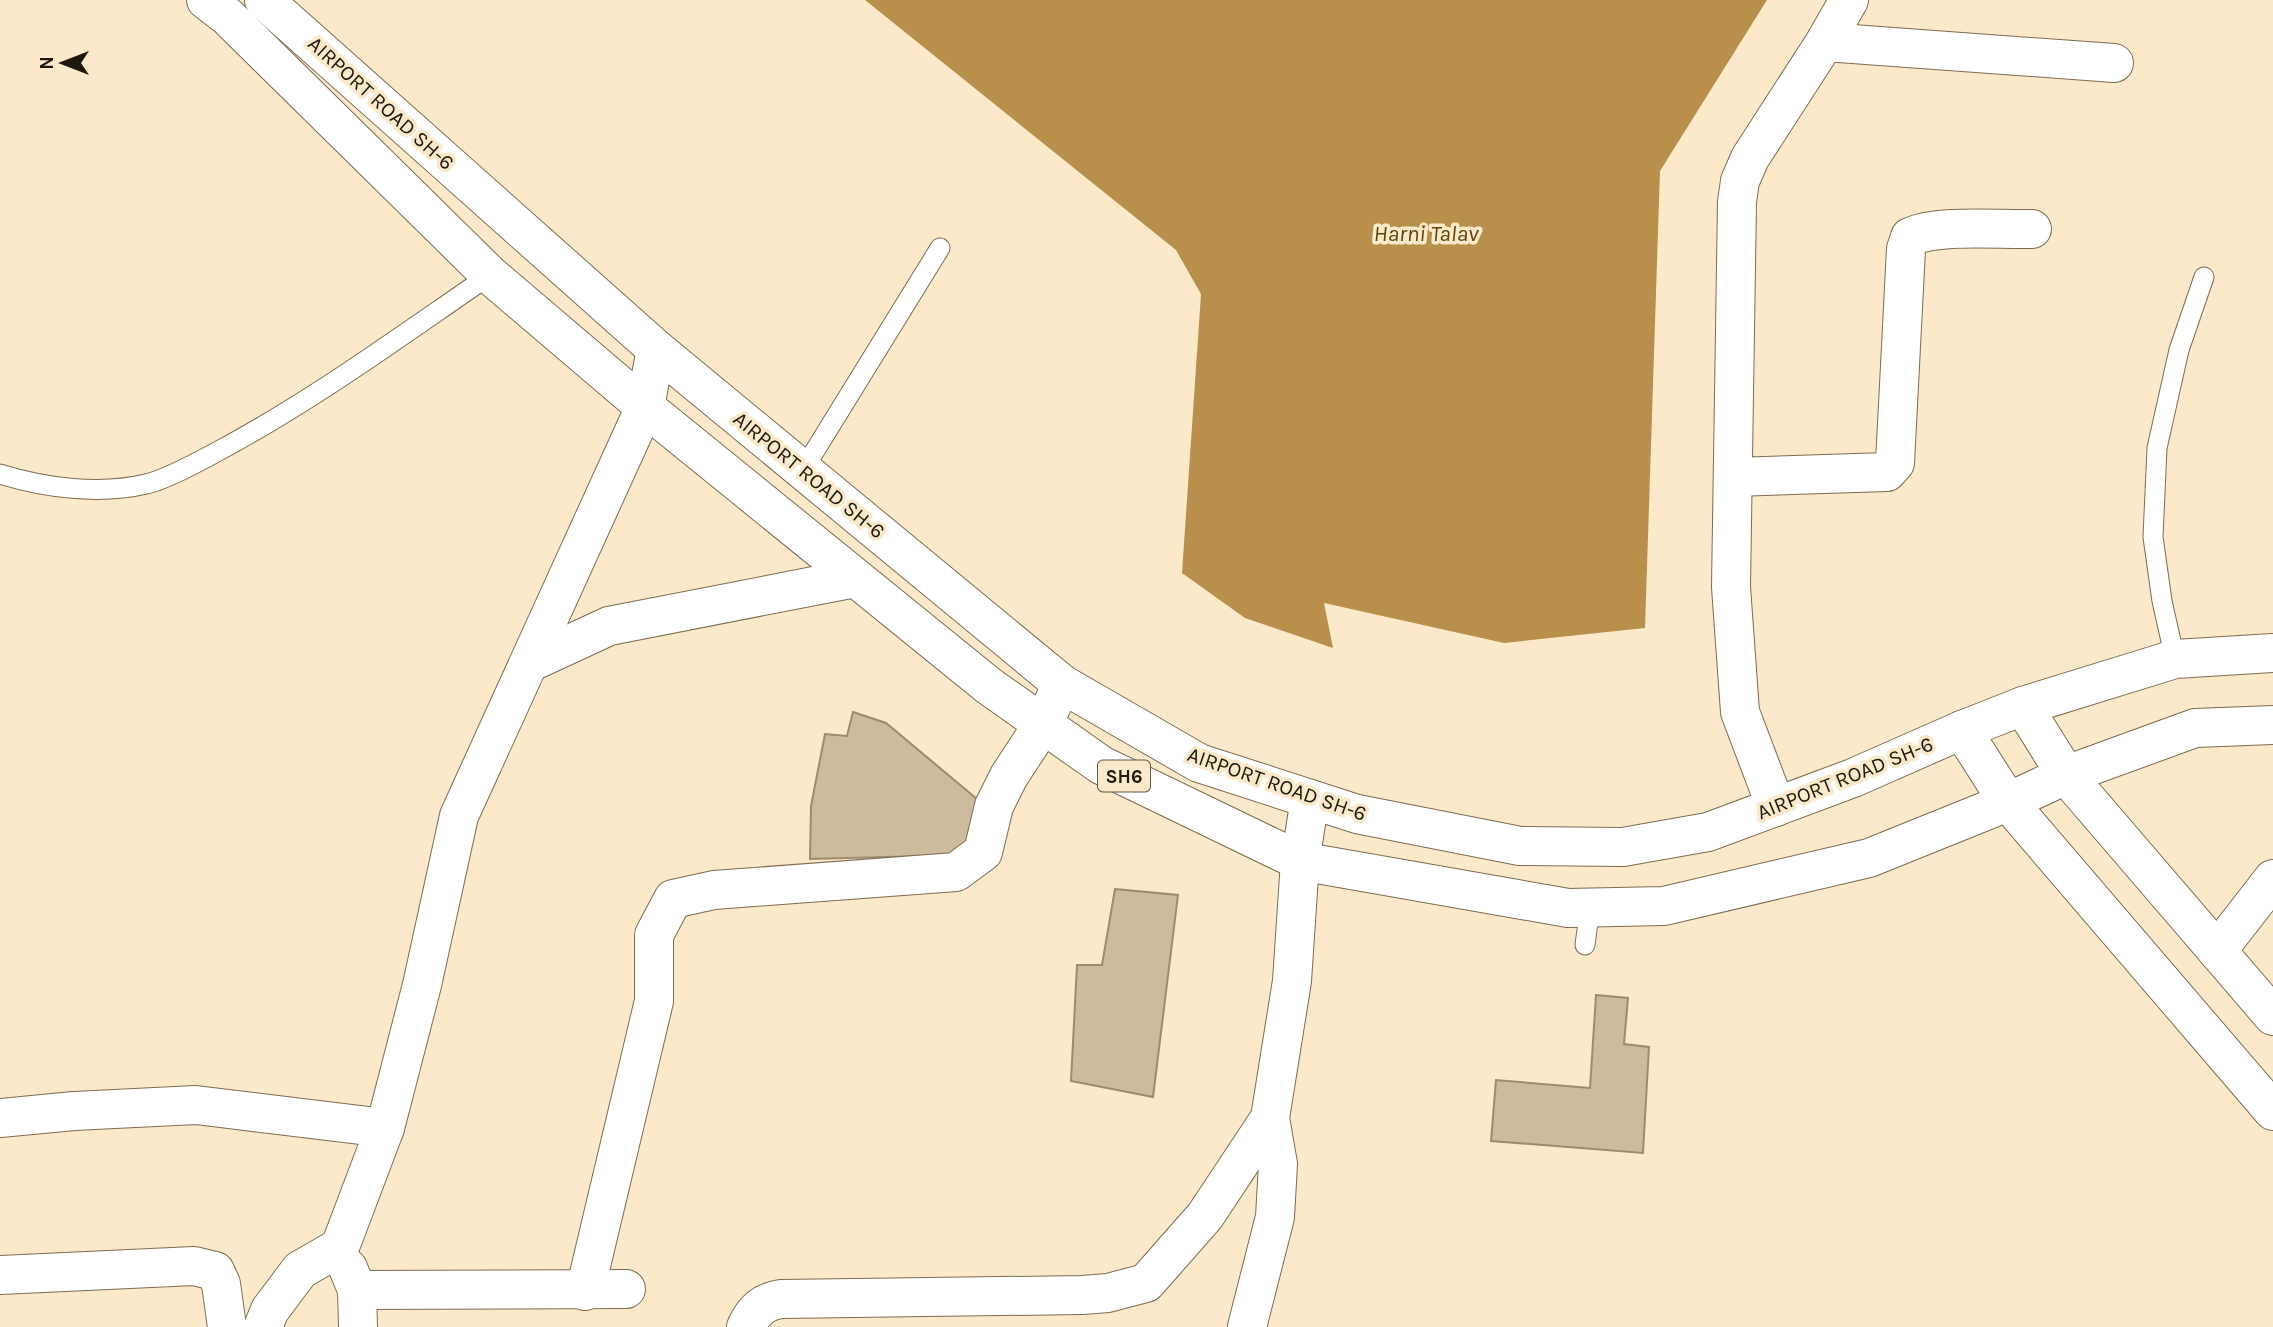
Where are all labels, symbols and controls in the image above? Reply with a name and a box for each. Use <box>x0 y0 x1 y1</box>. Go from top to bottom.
north arrow <box>28 28 98 98</box>
street label: AIRPORT ROAD SH-6 <box>303 31 459 175</box>
text: N <box>36 56 58 70</box>
water label: Harni Talav <box>1374 220 1480 247</box>
street label: AIRPORT ROAD SH-6 <box>728 407 890 543</box>
street label: AIRPORT ROAD SH-6 <box>1753 732 1937 824</box>
street label: AIRPORT ROAD SH-6 <box>1184 742 1370 826</box>
road number: SH6 <box>1098 761 1150 792</box>

